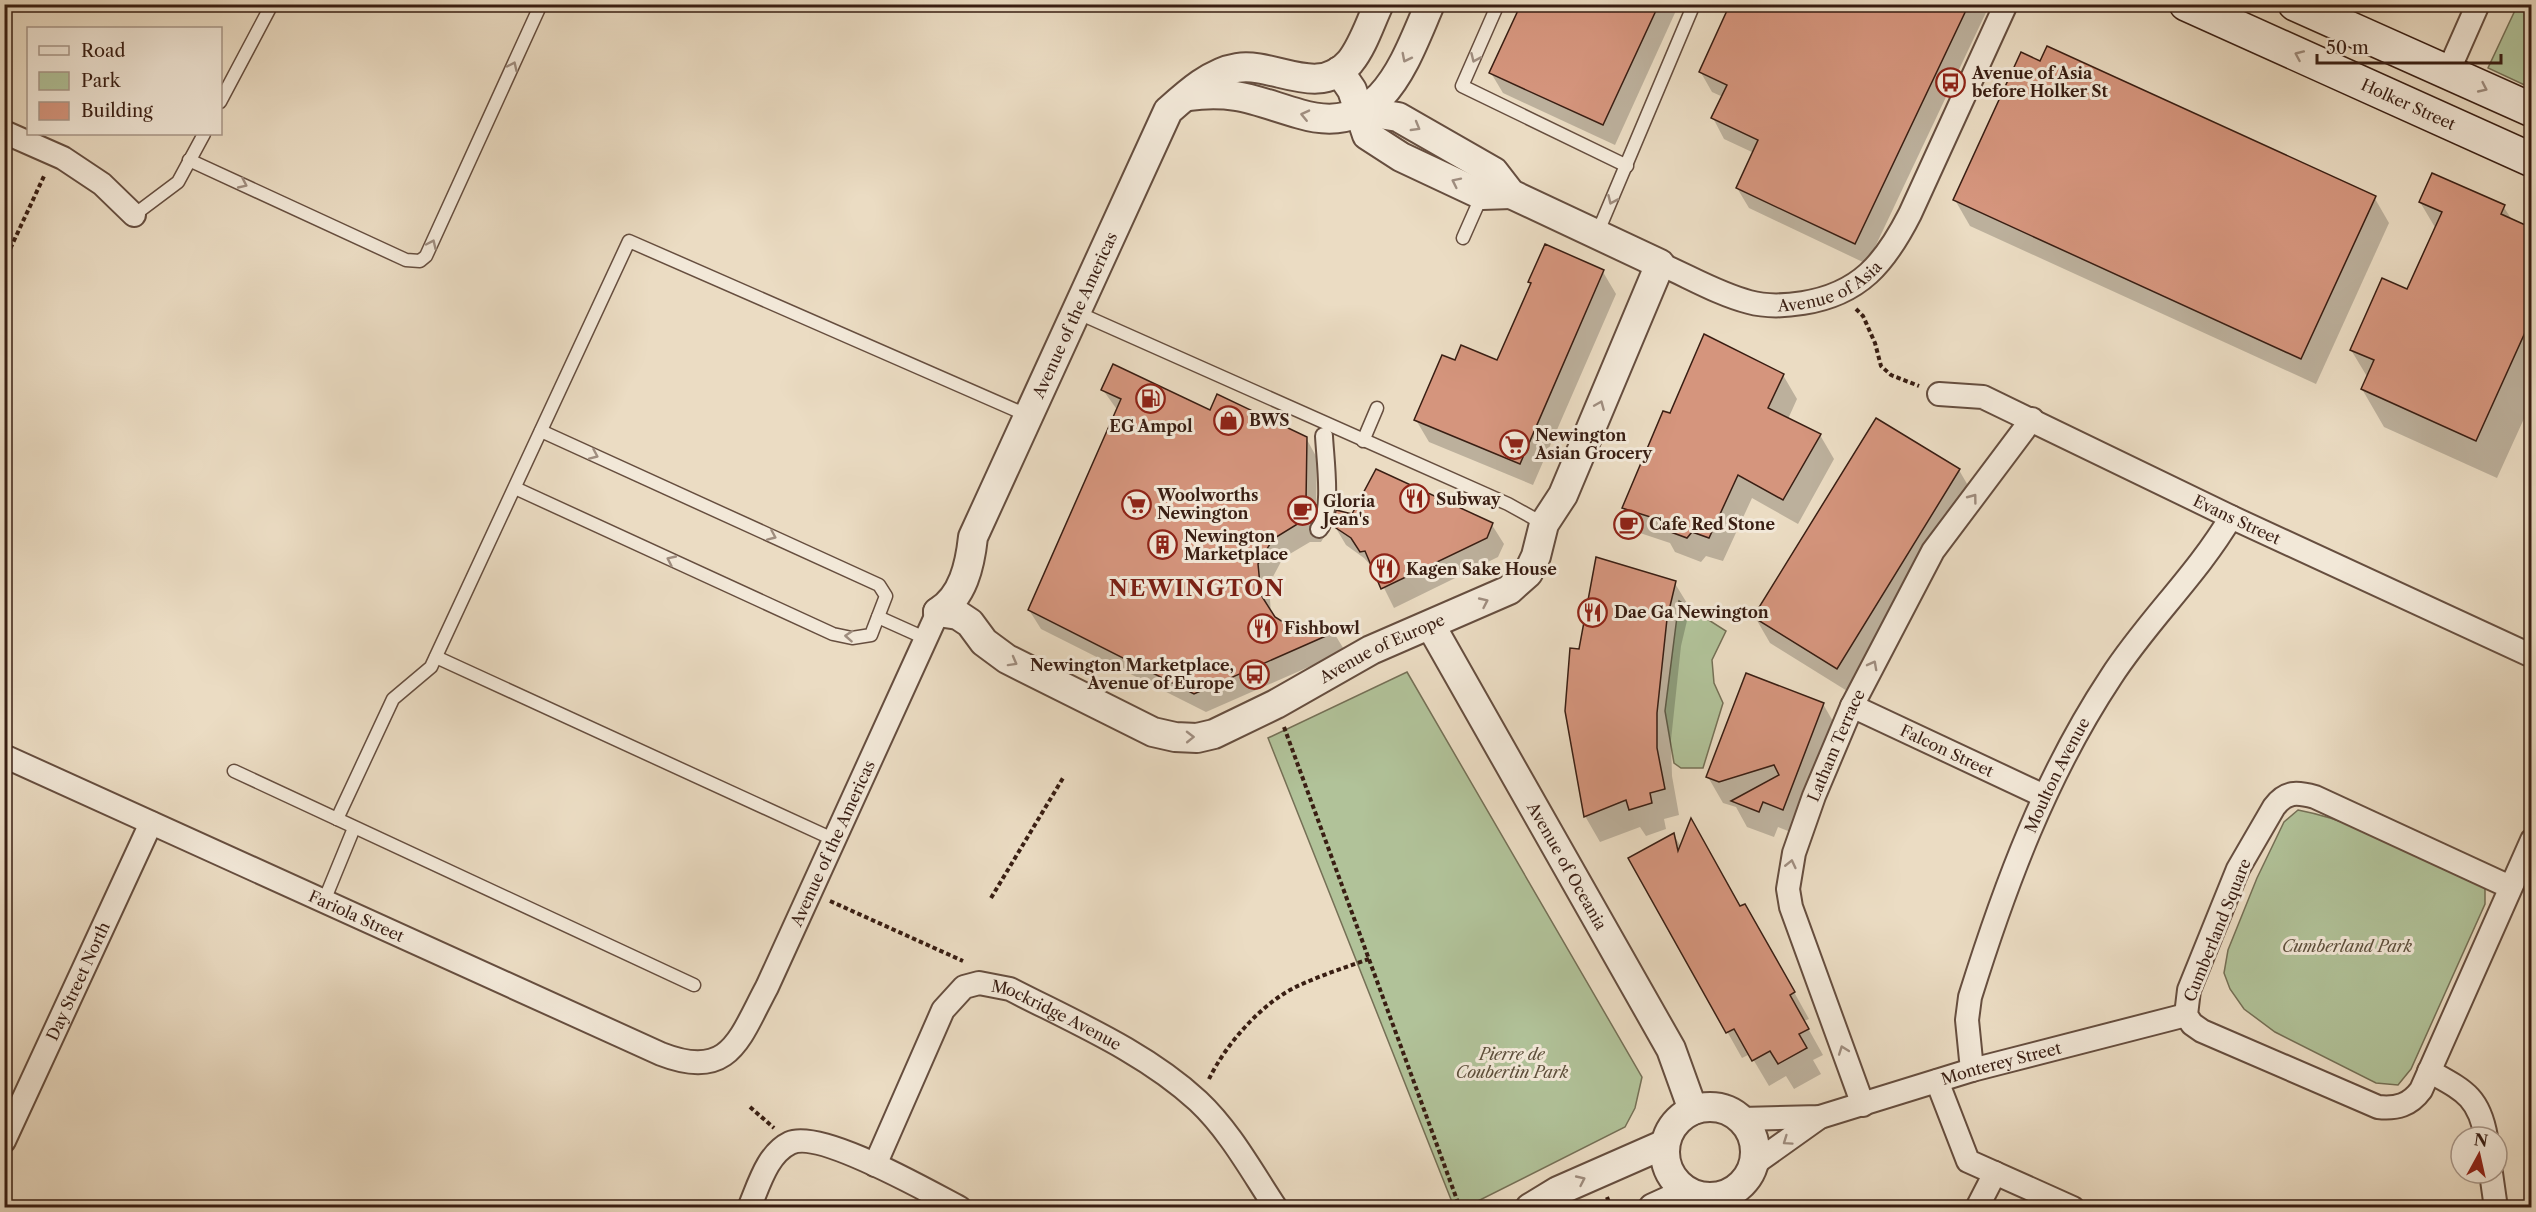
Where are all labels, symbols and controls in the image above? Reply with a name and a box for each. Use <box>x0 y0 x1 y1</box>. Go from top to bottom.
legend <box>27 27 222 135</box>
scale bar <box>2317 27 2502 65</box>
text: 50 m <box>2326 37 2369 59</box>
text: Road <box>81 40 126 62</box>
one-way arrow <box>2294 50 2305 62</box>
one-way arrow <box>1402 51 1413 62</box>
one-way arrow <box>1470 52 1482 63</box>
one-way arrow <box>505 62 517 73</box>
place label: Avenue of Asia before Holker St <box>1971 63 2108 101</box>
bus stop icon: Avenue of Asia before Holker St <box>1935 66 1967 98</box>
text: Park <box>81 70 122 92</box>
street label: Holker Street <box>2358 74 2459 134</box>
one-way arrow <box>2476 81 2487 93</box>
text: Building <box>81 100 153 122</box>
one-way arrow <box>1300 109 1310 122</box>
one-way arrow <box>1410 120 1420 132</box>
one-way arrow <box>236 177 247 189</box>
one-way arrow <box>1451 178 1462 189</box>
one-way arrow <box>1607 194 1619 205</box>
street label: Avenue of the Americas <box>1028 229 1121 402</box>
one-way arrow <box>424 239 436 250</box>
street label: Avenue of Asia <box>1776 256 1886 316</box>
fuel station icon: EG Ampol <box>1135 382 1167 414</box>
one-way arrow <box>1593 401 1605 412</box>
shop icon: BWS <box>1212 404 1244 436</box>
place label: BWS <box>1249 410 1290 430</box>
place label: EG Ampol <box>1109 416 1193 436</box>
place label: Newington Asian Grocery <box>1534 425 1653 463</box>
supermarket icon: Newington Asian Grocery <box>1498 428 1530 460</box>
one-way arrow <box>588 448 599 460</box>
restaurant icon: Subway <box>1399 483 1431 515</box>
place label: Woolworths Newington <box>1156 485 1258 523</box>
supermarket icon: Woolworths Newington <box>1120 488 1152 520</box>
place label: Subway <box>1436 489 1502 509</box>
street label: Evans Street <box>2190 490 2284 549</box>
place label: Gloria Jean's <box>1320 491 1376 529</box>
cafe icon: Gloria Jean's <box>1286 494 1318 526</box>
one-way arrow <box>1966 494 1977 505</box>
cafe icon: Cafe Red Stone <box>1612 508 1644 540</box>
place label: Cafe Red Stone <box>1649 514 1775 534</box>
place label: Newington Marketplace <box>1184 526 1288 564</box>
one-way arrow <box>765 528 776 540</box>
building icon: Newington Marketplace <box>1147 529 1179 561</box>
restaurant icon: Kagen Sake House <box>1369 553 1401 585</box>
one-way arrow <box>667 555 678 567</box>
place label: Kagen Sake House <box>1406 559 1557 579</box>
district label: NEWINGTON <box>1109 575 1285 602</box>
restaurant icon: Dae Ga Newington <box>1577 596 1609 628</box>
one-way arrow <box>1477 597 1488 609</box>
place label: Dae Ga Newington <box>1614 602 1769 622</box>
street label: Avenue of Europe <box>1315 609 1448 688</box>
restaurant icon: Fishbowl <box>1247 612 1279 644</box>
place label: Fishbowl <box>1284 618 1360 638</box>
one-way arrow <box>845 630 854 643</box>
one-way arrow <box>1006 654 1017 666</box>
place label: Newington Marketplace, Avenue of Europe <box>1030 655 1234 693</box>
bus stop icon: Newington Marketplace, Avenue of Europe <box>1239 658 1271 690</box>
one-way arrow <box>1866 661 1877 671</box>
street label: Latham Terrace <box>1803 686 1869 805</box>
street label: Moulton Avenue <box>2020 714 2094 836</box>
street label: Falcon Street <box>1897 720 1997 781</box>
one-way arrow <box>1186 731 1195 744</box>
street label: Avenue of the Americas <box>786 757 879 930</box>
street label: Avenue of Oceania <box>1523 798 1612 934</box>
street label: Cumberland Square <box>2179 855 2255 1005</box>
one-way arrow <box>1784 860 1797 870</box>
street label: Fariola Street <box>306 886 408 946</box>
street label: Day Street North <box>42 919 114 1044</box>
park label: Cumberland Park <box>2282 936 2413 956</box>
street label: Mockridge Avenue <box>990 976 1125 1054</box>
street label: Monterey Street <box>1939 1037 2064 1089</box>
park label: Pierre de Coubertin Park <box>1456 1044 1569 1082</box>
one-way arrow <box>1837 1045 1850 1056</box>
north arrow <box>2449 1125 2509 1185</box>
text: N <box>2473 1129 2489 1151</box>
one-way arrow <box>1783 1134 1794 1145</box>
one-way arrow <box>1575 1176 1586 1188</box>

